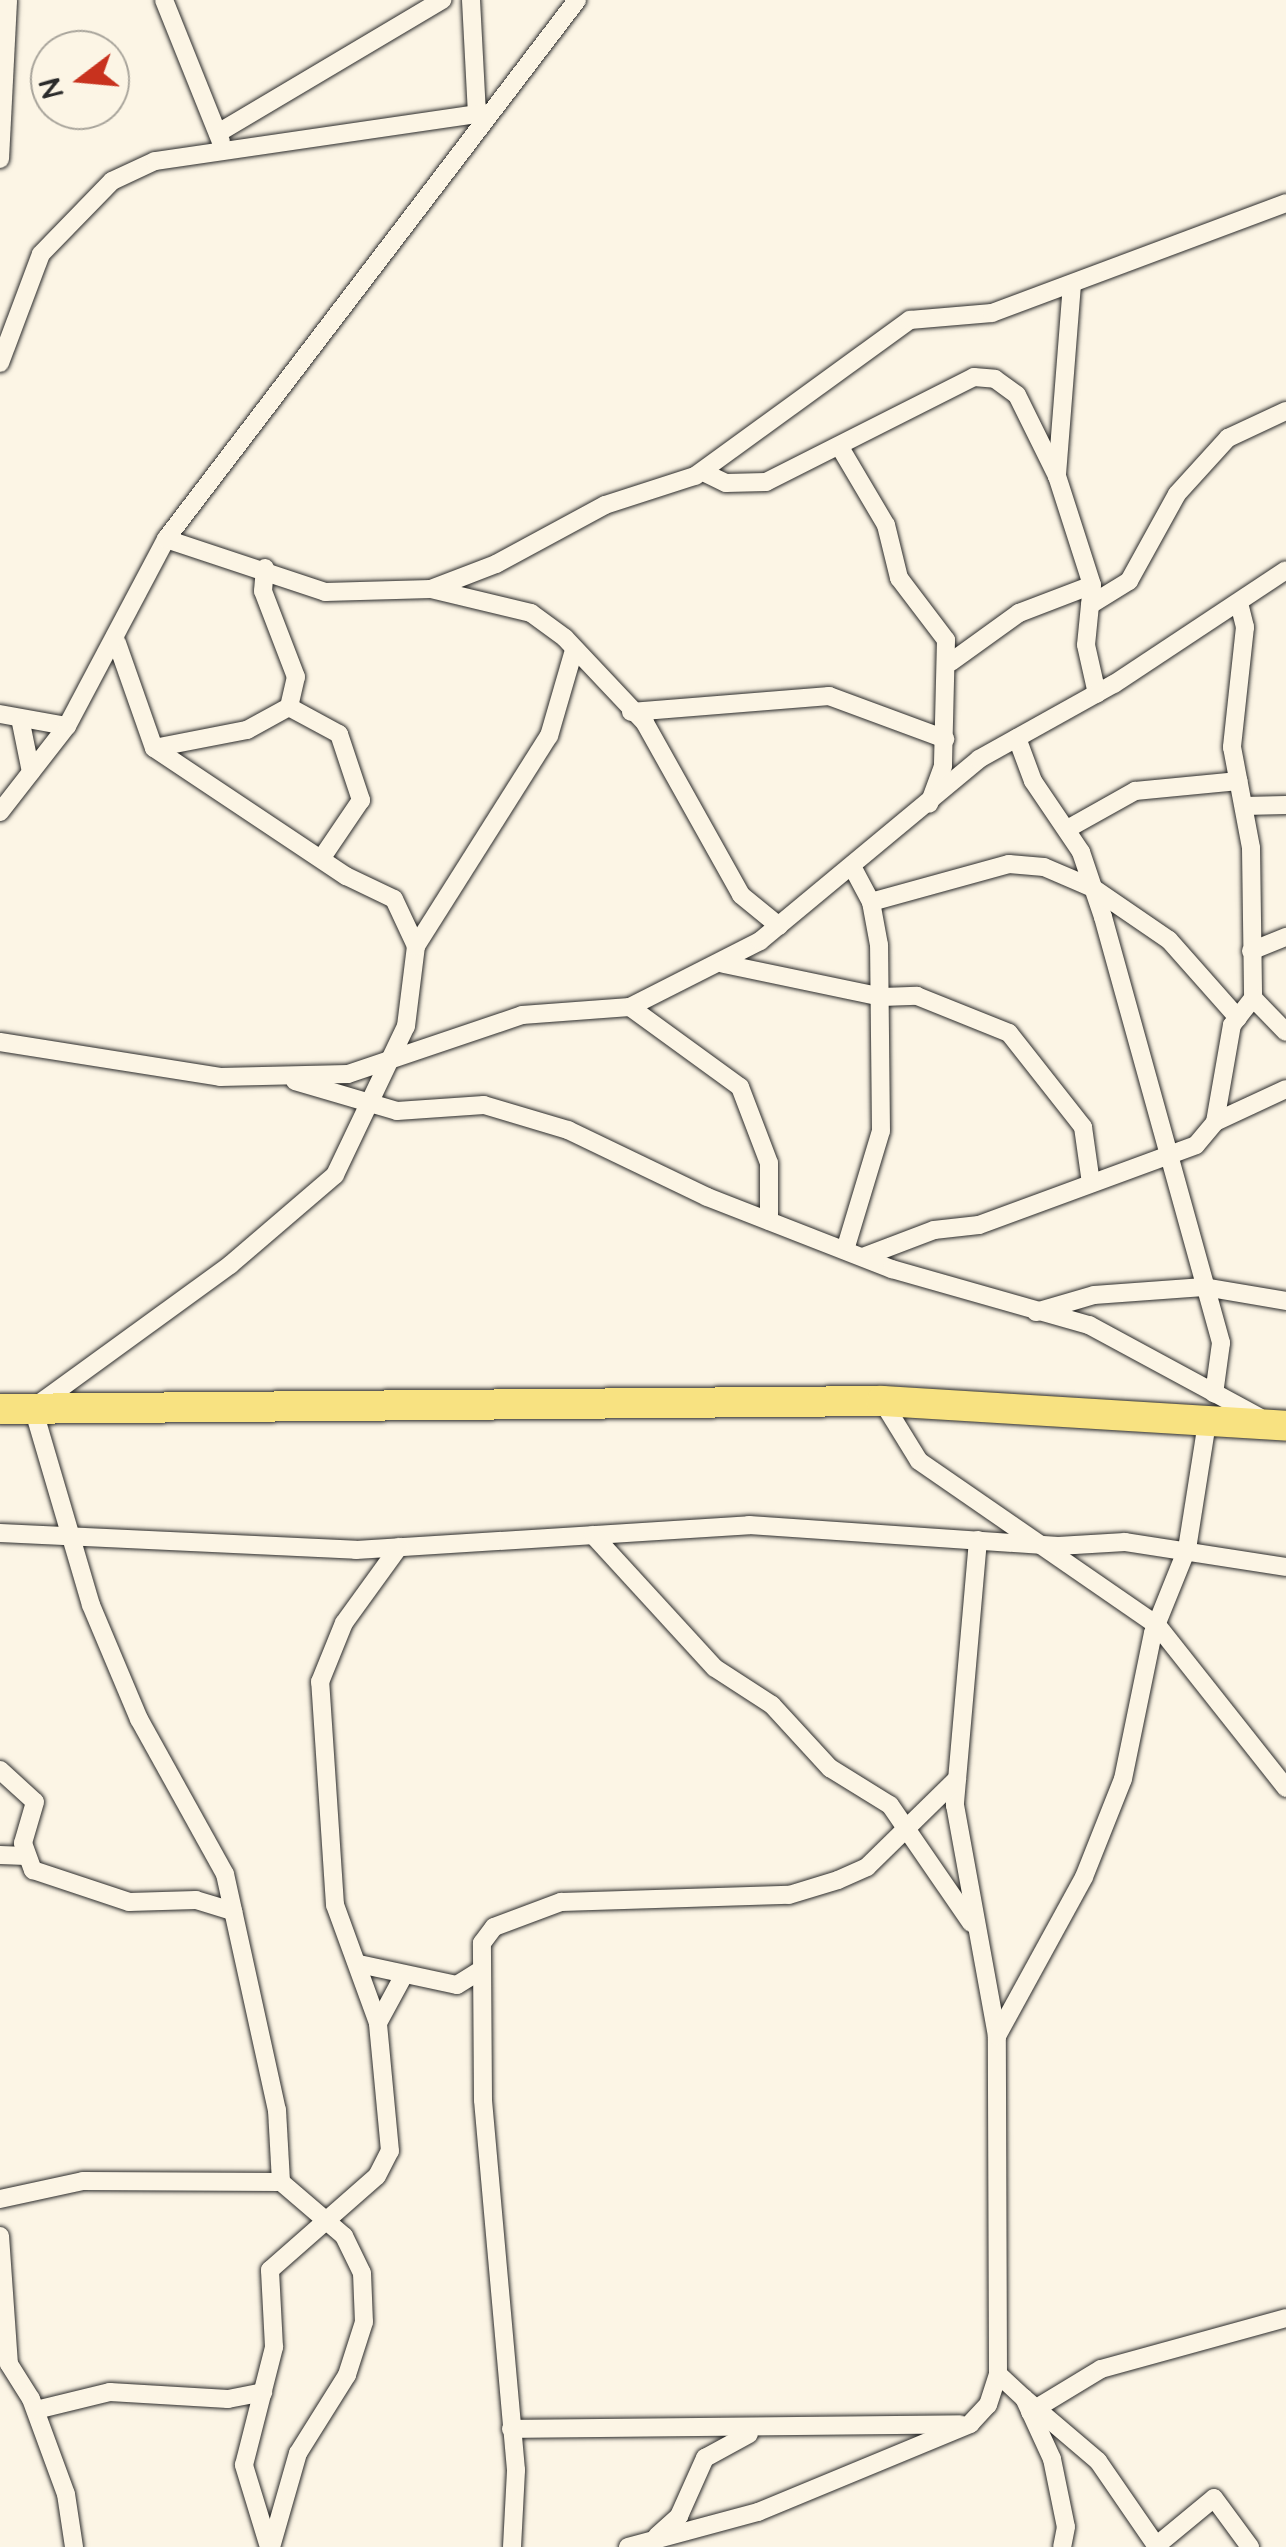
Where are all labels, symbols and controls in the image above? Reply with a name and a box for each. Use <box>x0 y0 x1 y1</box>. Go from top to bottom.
north arrow <box>30 30 130 130</box>
text: N <box>31 74 74 102</box>

